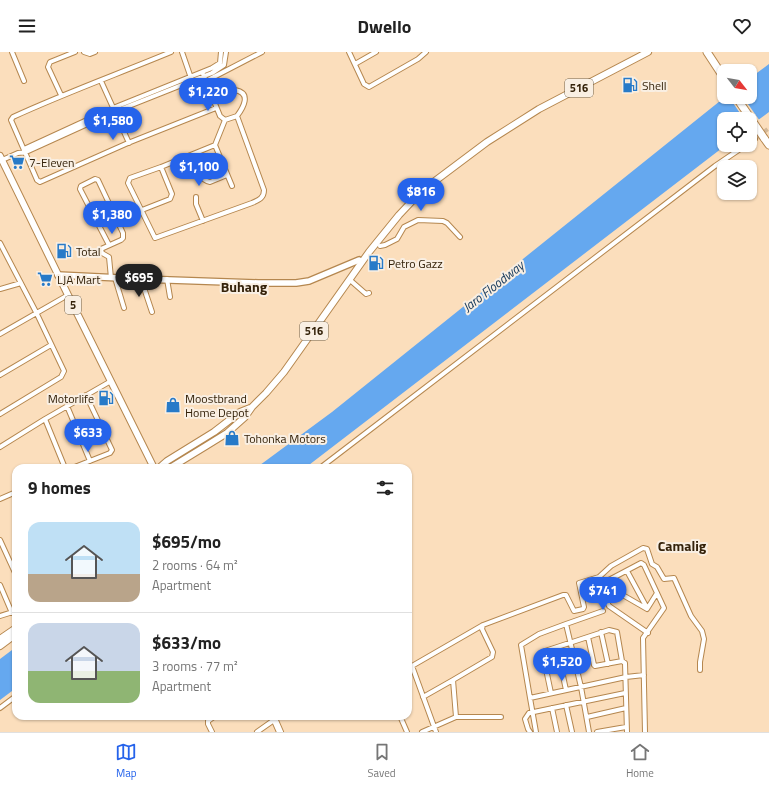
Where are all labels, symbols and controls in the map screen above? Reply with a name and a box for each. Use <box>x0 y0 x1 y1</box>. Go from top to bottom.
text: Dwello <box>358 13 411 40</box>
icon: menu <box>16 15 38 37</box>
icon: heart <box>731 15 753 37</box>
north arrow <box>717 64 757 104</box>
map controls <box>717 64 757 200</box>
fuel station icon: Shell <box>621 76 639 94</box>
place label: Shell <box>642 76 667 95</box>
pin: $1,220 <box>175 78 241 112</box>
road number: 516 <box>565 79 593 97</box>
text: $1,220 <box>188 81 228 101</box>
pin: $1,580 <box>80 107 146 141</box>
text: $1,580 <box>93 110 133 130</box>
button: locate <box>717 112 757 152</box>
supermarket icon: 7-Eleven <box>8 153 26 171</box>
place label: 7-Eleven <box>29 153 75 172</box>
pin: $1,100 <box>166 153 232 187</box>
text: $1,100 <box>179 156 219 176</box>
button: layers <box>717 160 757 200</box>
pin: $816 <box>397 178 445 212</box>
text: $816 <box>406 181 436 201</box>
pin: $1,380 <box>79 201 145 235</box>
text: $1,380 <box>92 204 132 224</box>
fuel station icon: Total <box>55 242 73 260</box>
place label: Total <box>76 242 101 261</box>
fuel station icon: Petro Gazz <box>367 254 385 272</box>
place label: Petro Gazz <box>388 254 443 273</box>
water label: Jaro Floodway <box>458 254 530 316</box>
pin: $695 <box>115 264 163 298</box>
text: $695 <box>124 267 154 287</box>
supermarket icon: LJA Mart <box>36 270 54 288</box>
place label: LJA Mart <box>57 270 101 289</box>
district label: Buhang <box>221 276 268 297</box>
road number: 5 <box>65 296 81 314</box>
road number: 516 <box>300 322 328 340</box>
place label: Motorlife <box>48 389 94 408</box>
fuel station icon: Motorlife <box>97 389 115 407</box>
place label: Moostbrand Home Depot <box>185 389 250 422</box>
shop icon: Moostbrand Home Depot <box>164 396 182 414</box>
pin: $633 <box>64 419 112 453</box>
text: $633 <box>73 422 103 442</box>
shop icon: Tohonka Motors <box>223 429 241 447</box>
place label: Tohonka Motors <box>244 429 326 448</box>
text: 9 homes <box>28 475 91 501</box>
icon: filters <box>374 477 396 499</box>
text: $695/mo <box>152 529 221 555</box>
district label: Camalig <box>658 535 707 556</box>
icon: home <box>60 538 108 586</box>
text: 2 rooms · 64 m² <box>152 555 238 575</box>
text: Apartment <box>152 575 211 595</box>
pin: $741 <box>579 577 627 611</box>
text: $741 <box>588 580 618 600</box>
text: $633/mo <box>152 630 221 656</box>
icon: home <box>60 639 108 687</box>
pin: $1,520 <box>529 648 595 682</box>
text: $1,520 <box>542 651 582 671</box>
text: 3 rooms · 77 m² <box>152 656 238 676</box>
text: Apartment <box>152 676 211 696</box>
tab: Map <box>115 741 137 781</box>
tab: Saved <box>368 741 396 781</box>
tab: Home <box>626 741 654 781</box>

